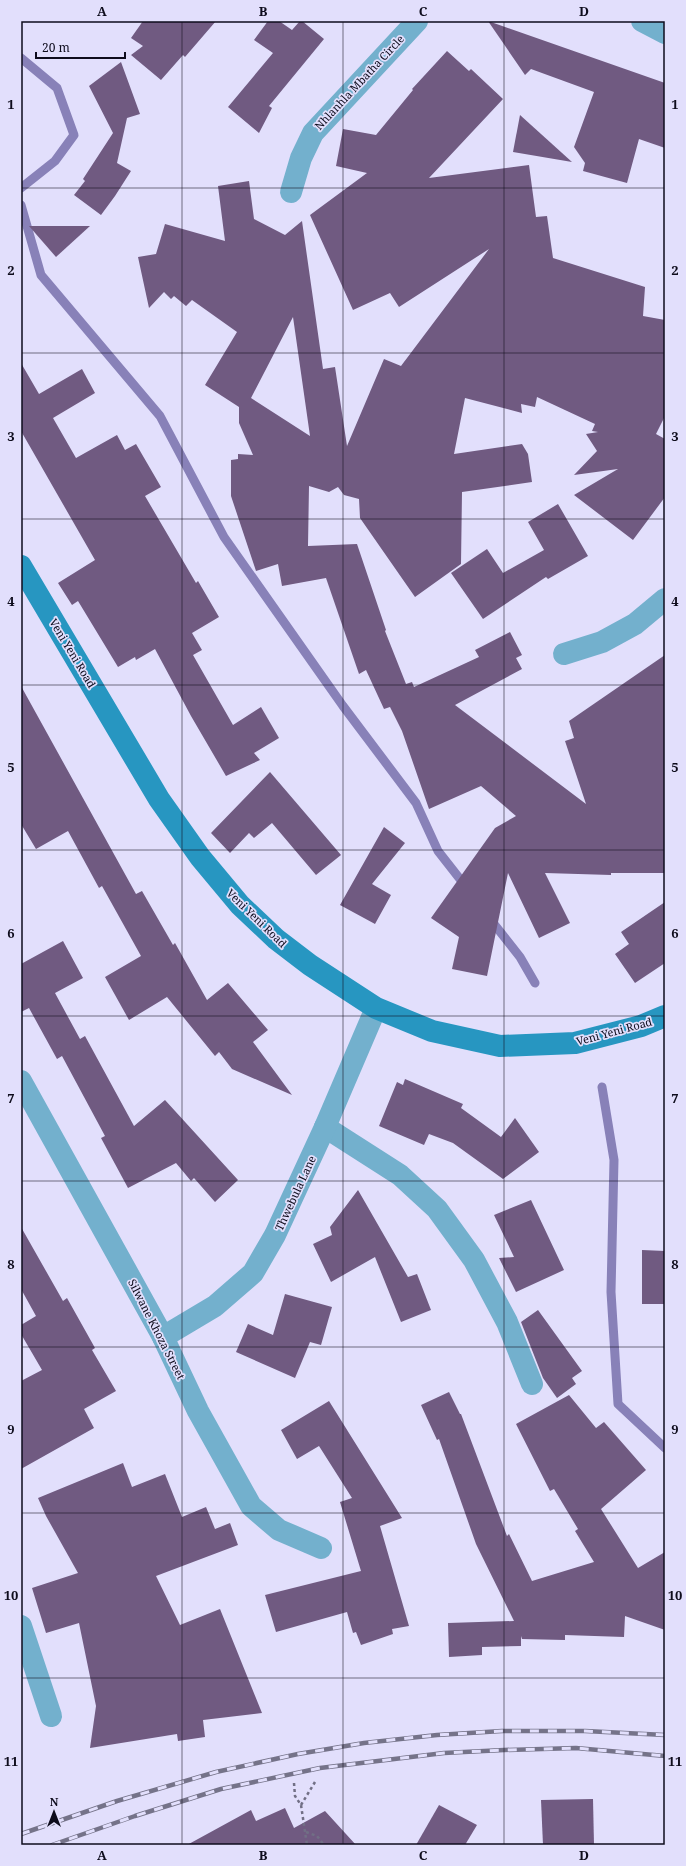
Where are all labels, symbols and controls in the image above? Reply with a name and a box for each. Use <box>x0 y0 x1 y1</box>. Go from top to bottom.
text: A <box>97 2 107 20</box>
text: B <box>259 2 268 20</box>
text: C <box>419 2 428 20</box>
text: D <box>579 2 589 20</box>
street label: Nhlanhla Mbatha Circle <box>311 31 407 133</box>
scale bar <box>36 34 125 60</box>
text: 20 m <box>42 39 70 56</box>
text: 1 <box>7 95 15 113</box>
text: 1 <box>671 95 679 113</box>
text: 2 <box>7 261 15 279</box>
text: 2 <box>671 261 679 279</box>
text: 3 <box>7 427 15 445</box>
text: 3 <box>671 427 679 445</box>
text: 4 <box>7 592 15 610</box>
text: 4 <box>671 592 679 610</box>
street label: Veni Yeni Road <box>46 616 100 691</box>
text: 5 <box>7 758 15 776</box>
text: 5 <box>671 758 679 776</box>
street label: Veni Yeni Road <box>224 885 290 951</box>
text: 6 <box>7 924 15 942</box>
text: 6 <box>671 924 679 942</box>
street label: Veni Yeni Road <box>574 1014 654 1048</box>
text: 7 <box>7 1089 15 1107</box>
text: 7 <box>671 1089 679 1107</box>
street label: Thwebula Lane <box>271 1153 319 1233</box>
text: 8 <box>7 1255 15 1273</box>
text: 8 <box>671 1255 679 1273</box>
street label: Silwane Khoza Street <box>125 1276 189 1382</box>
text: 9 <box>7 1420 15 1438</box>
text: 9 <box>671 1420 679 1438</box>
text: 10 <box>4 1586 18 1604</box>
text: 10 <box>668 1586 682 1604</box>
text: 11 <box>4 1752 18 1770</box>
text: 11 <box>668 1752 682 1770</box>
north arrow <box>34 1792 74 1832</box>
text: N <box>50 1794 59 1809</box>
text: A <box>97 1846 107 1864</box>
text: B <box>259 1846 268 1864</box>
text: C <box>419 1846 428 1864</box>
text: D <box>579 1846 589 1864</box>

